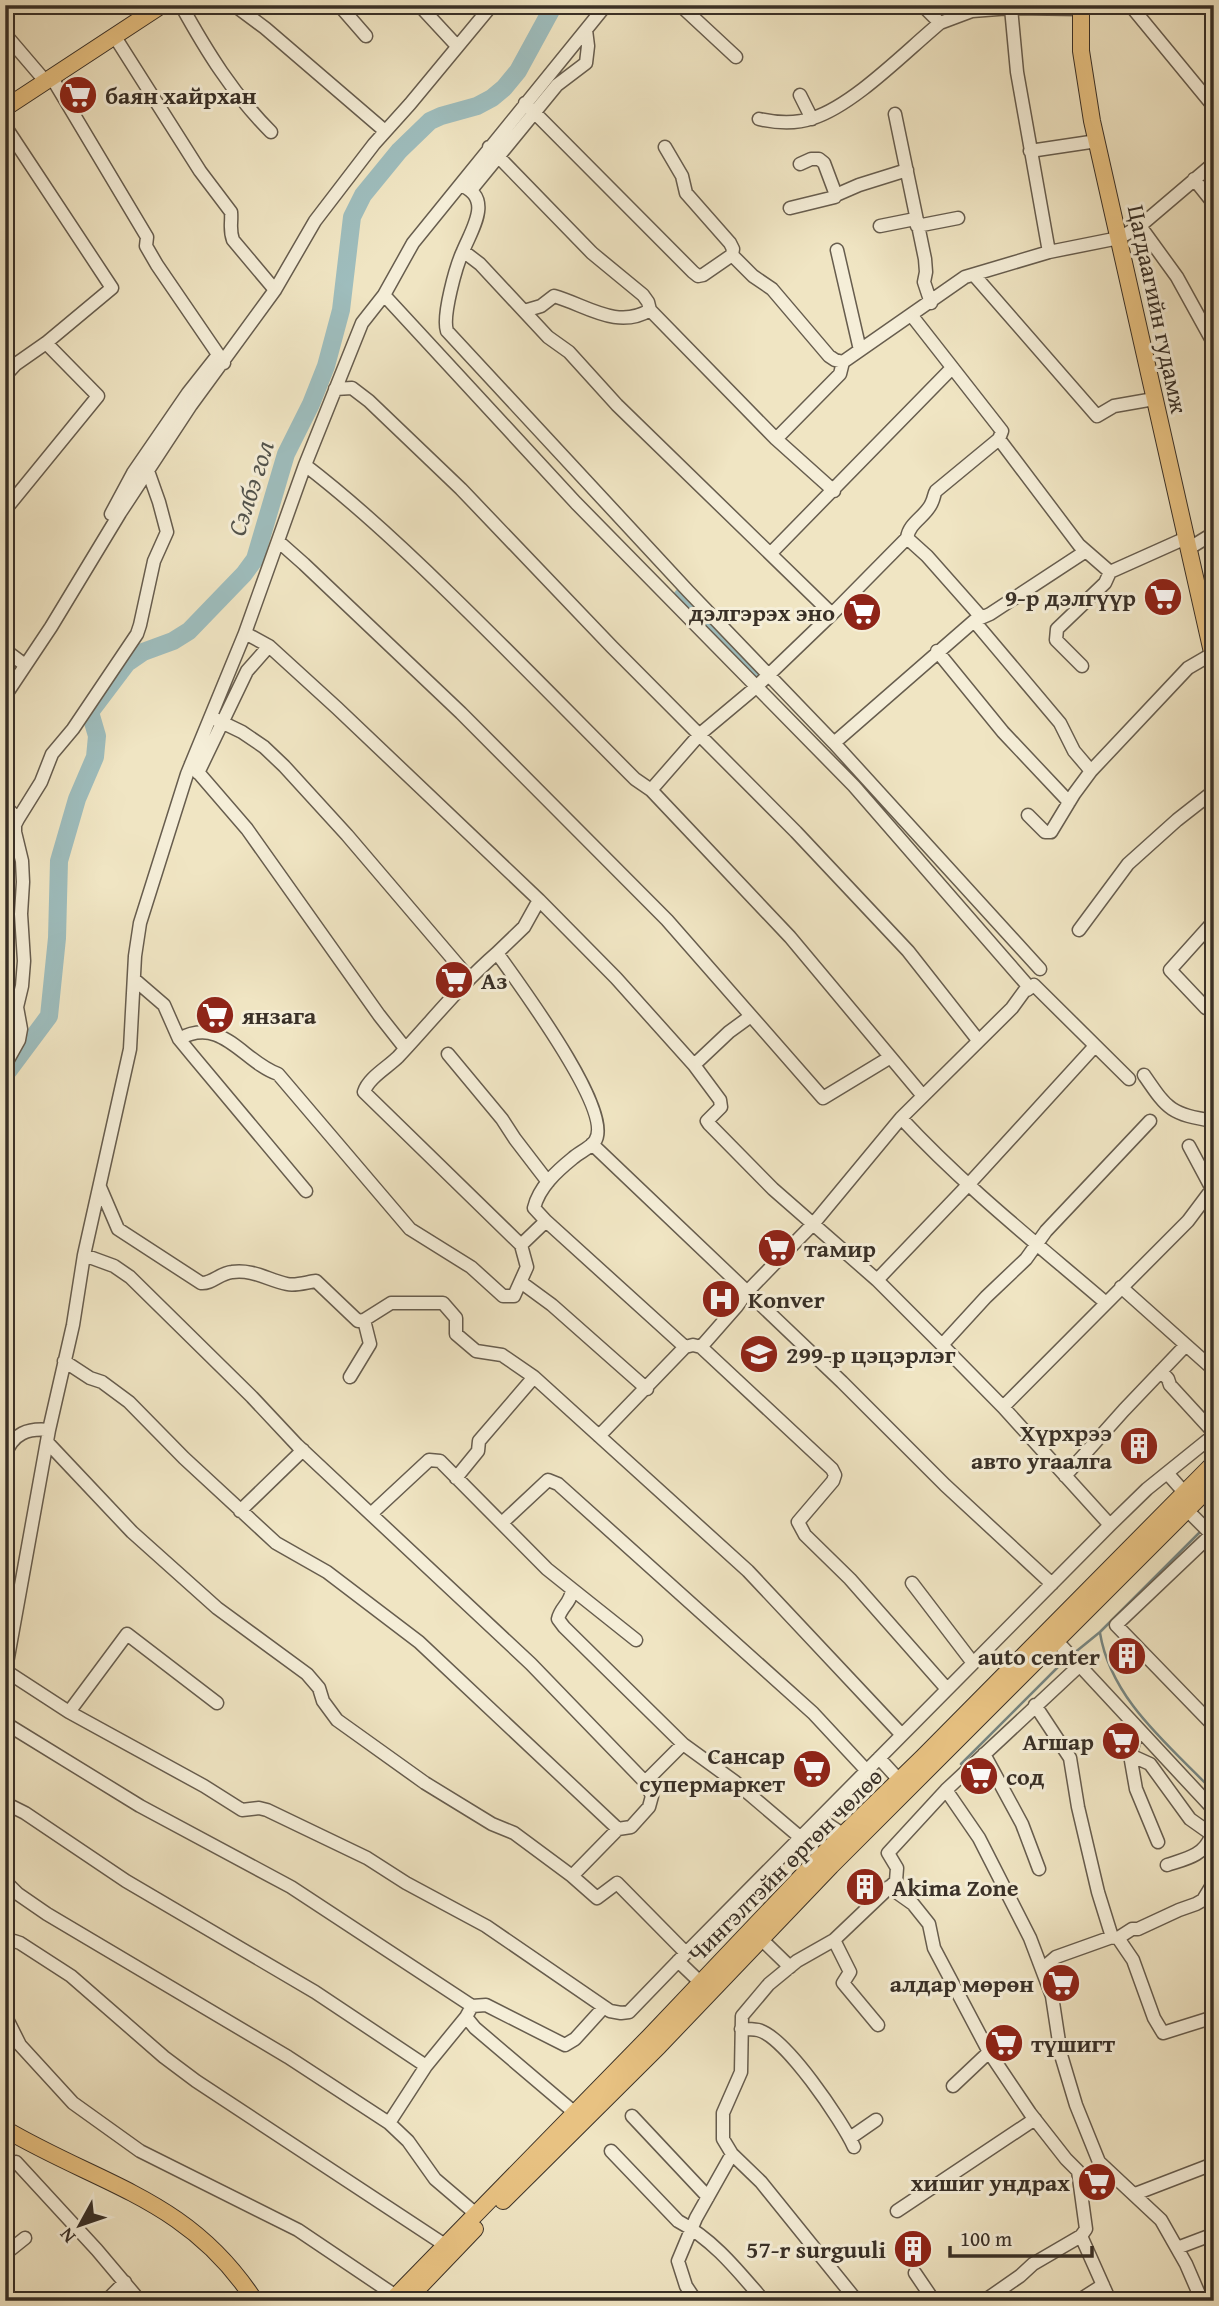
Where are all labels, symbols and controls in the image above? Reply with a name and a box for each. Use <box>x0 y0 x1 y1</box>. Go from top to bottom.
supermarket icon: баян хайрхан <box>57 74 99 116</box>
place label: баян хайрхан <box>105 78 257 113</box>
street label: Цагдаагийн гудамж <box>1119 201 1197 417</box>
water label: Сэлбэ гол <box>216 435 284 541</box>
supermarket icon: 9-р дэлгүүр <box>1142 576 1184 618</box>
place label: 9-р дэлгүүр <box>1005 580 1136 615</box>
supermarket icon: дэлгэрэх эно <box>841 591 883 633</box>
place label: дэлгэрэх эно <box>689 595 835 630</box>
supermarket icon: Аз <box>433 959 475 1001</box>
place label: Аз <box>481 963 508 998</box>
supermarket icon: янзага <box>194 994 236 1036</box>
place label: янзага <box>241 998 317 1033</box>
supermarket icon: тамир <box>756 1227 798 1269</box>
place label: тамир <box>804 1231 876 1266</box>
hospital icon: Konver <box>700 1278 742 1320</box>
place label: Konver <box>748 1282 825 1317</box>
school or university icon: 299-р цэцэрлэг <box>738 1333 780 1375</box>
place label: 299-р цэцэрлэг <box>786 1337 956 1372</box>
place label: Хүрхрээ авто угаалга <box>971 1415 1113 1478</box>
building icon: Хүрхрээ авто угаалга <box>1118 1425 1160 1467</box>
building icon: auto center <box>1106 1635 1148 1677</box>
place label: auto center <box>978 1639 1100 1674</box>
supermarket icon: Агшар <box>1100 1720 1142 1762</box>
place label: Агшар <box>1022 1724 1094 1759</box>
place label: Сансар супермаркет <box>639 1738 785 1801</box>
supermarket icon: Сансар супермаркет <box>791 1748 833 1790</box>
supermarket icon: сод <box>958 1755 1000 1797</box>
place label: сод <box>1006 1759 1045 1794</box>
street label: Чингэлтэйн өргөн чөлөө <box>680 1760 890 1970</box>
building icon: Akima Zone <box>844 1866 886 1908</box>
place label: Akima Zone <box>892 1870 1019 1905</box>
supermarket icon: алдар мөрөн <box>1040 1962 1082 2004</box>
place label: алдар мөрөн <box>890 1966 1034 2001</box>
supermarket icon: түшигт <box>983 2022 1025 2064</box>
place label: түшигт <box>1031 2026 1115 2061</box>
supermarket icon: хишиг ундрах <box>1076 2161 1118 2203</box>
place label: хишиг ундрах <box>911 2165 1070 2200</box>
north arrow <box>46 2190 116 2260</box>
scale bar <box>950 2215 1091 2259</box>
text: N <box>52 2222 82 2250</box>
text: 100 m <box>960 2223 1012 2254</box>
building icon: 57-r surguuli <box>892 2228 934 2270</box>
place label: 57-r surguuli <box>746 2232 886 2267</box>

